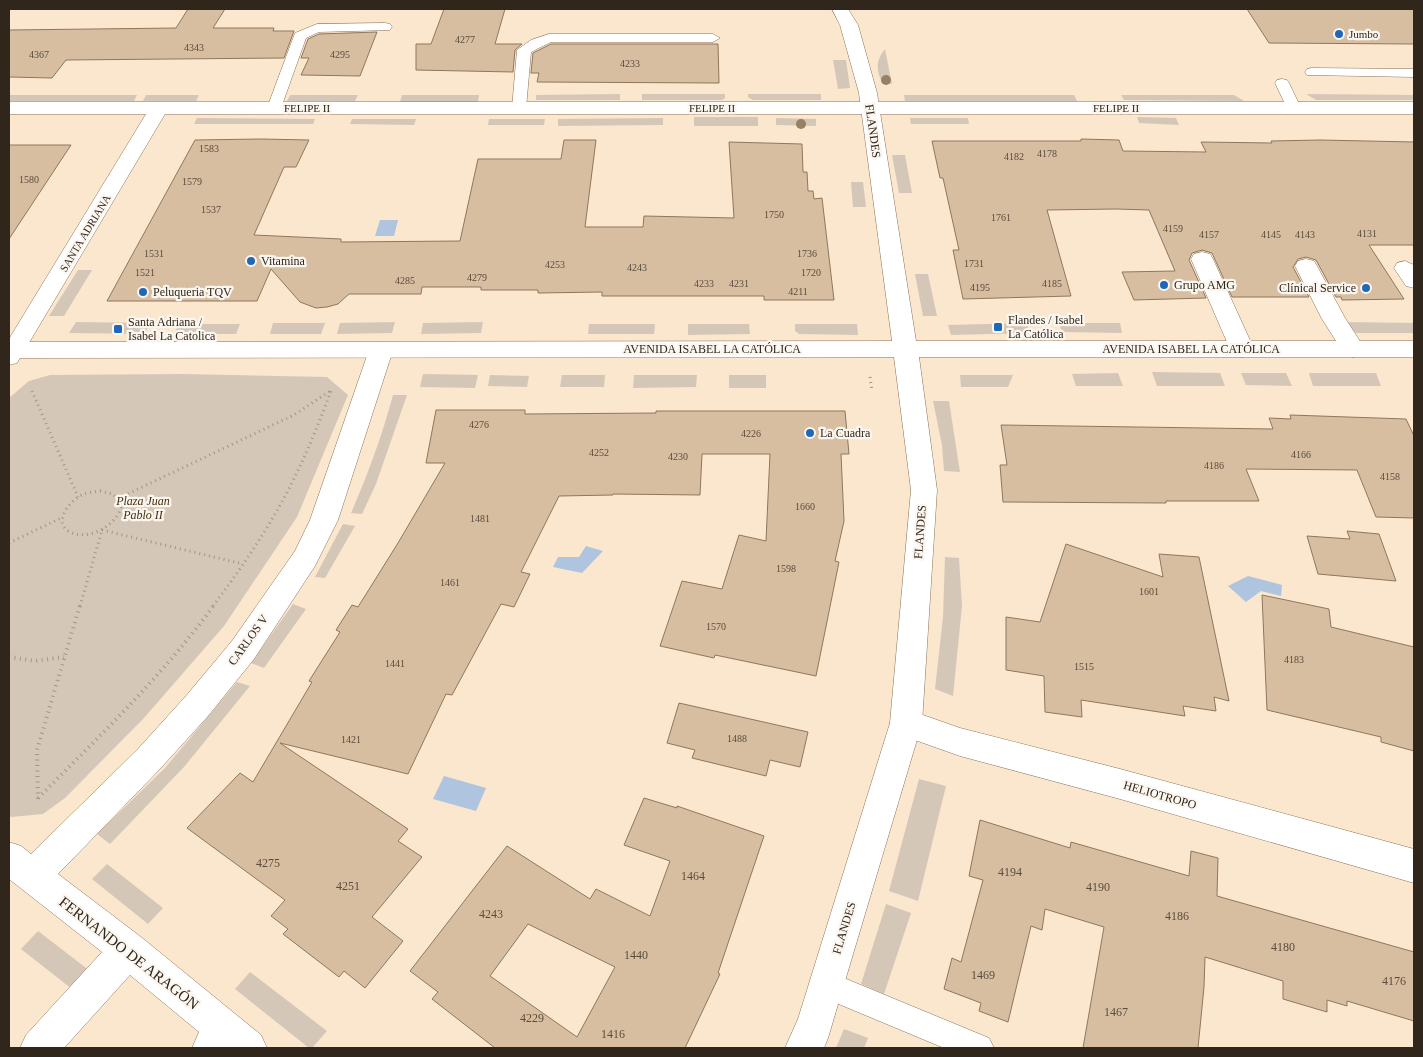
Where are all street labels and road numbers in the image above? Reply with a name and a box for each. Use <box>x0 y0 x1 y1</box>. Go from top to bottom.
street label: FELIPE II <box>284 102 330 114</box>
street label: FELIPE II <box>689 102 735 114</box>
street label: FELIPE II <box>1093 102 1139 114</box>
street label: FLANDES <box>862 103 884 159</box>
street label: SANTA ADRIANA <box>57 192 113 274</box>
street label: AVENIDA ISABEL LA CATÓLICA <box>623 342 801 356</box>
street label: AVENIDA ISABEL LA CATÓLICA <box>1102 342 1280 356</box>
street label: FLANDES <box>911 505 929 559</box>
street label: CARLOS V <box>225 612 271 668</box>
street label: HELIOTROPO <box>1122 778 1198 812</box>
street label: FERNANDO DE ARAGÓN <box>56 894 202 1013</box>
street label: FLANDES <box>829 900 859 956</box>

